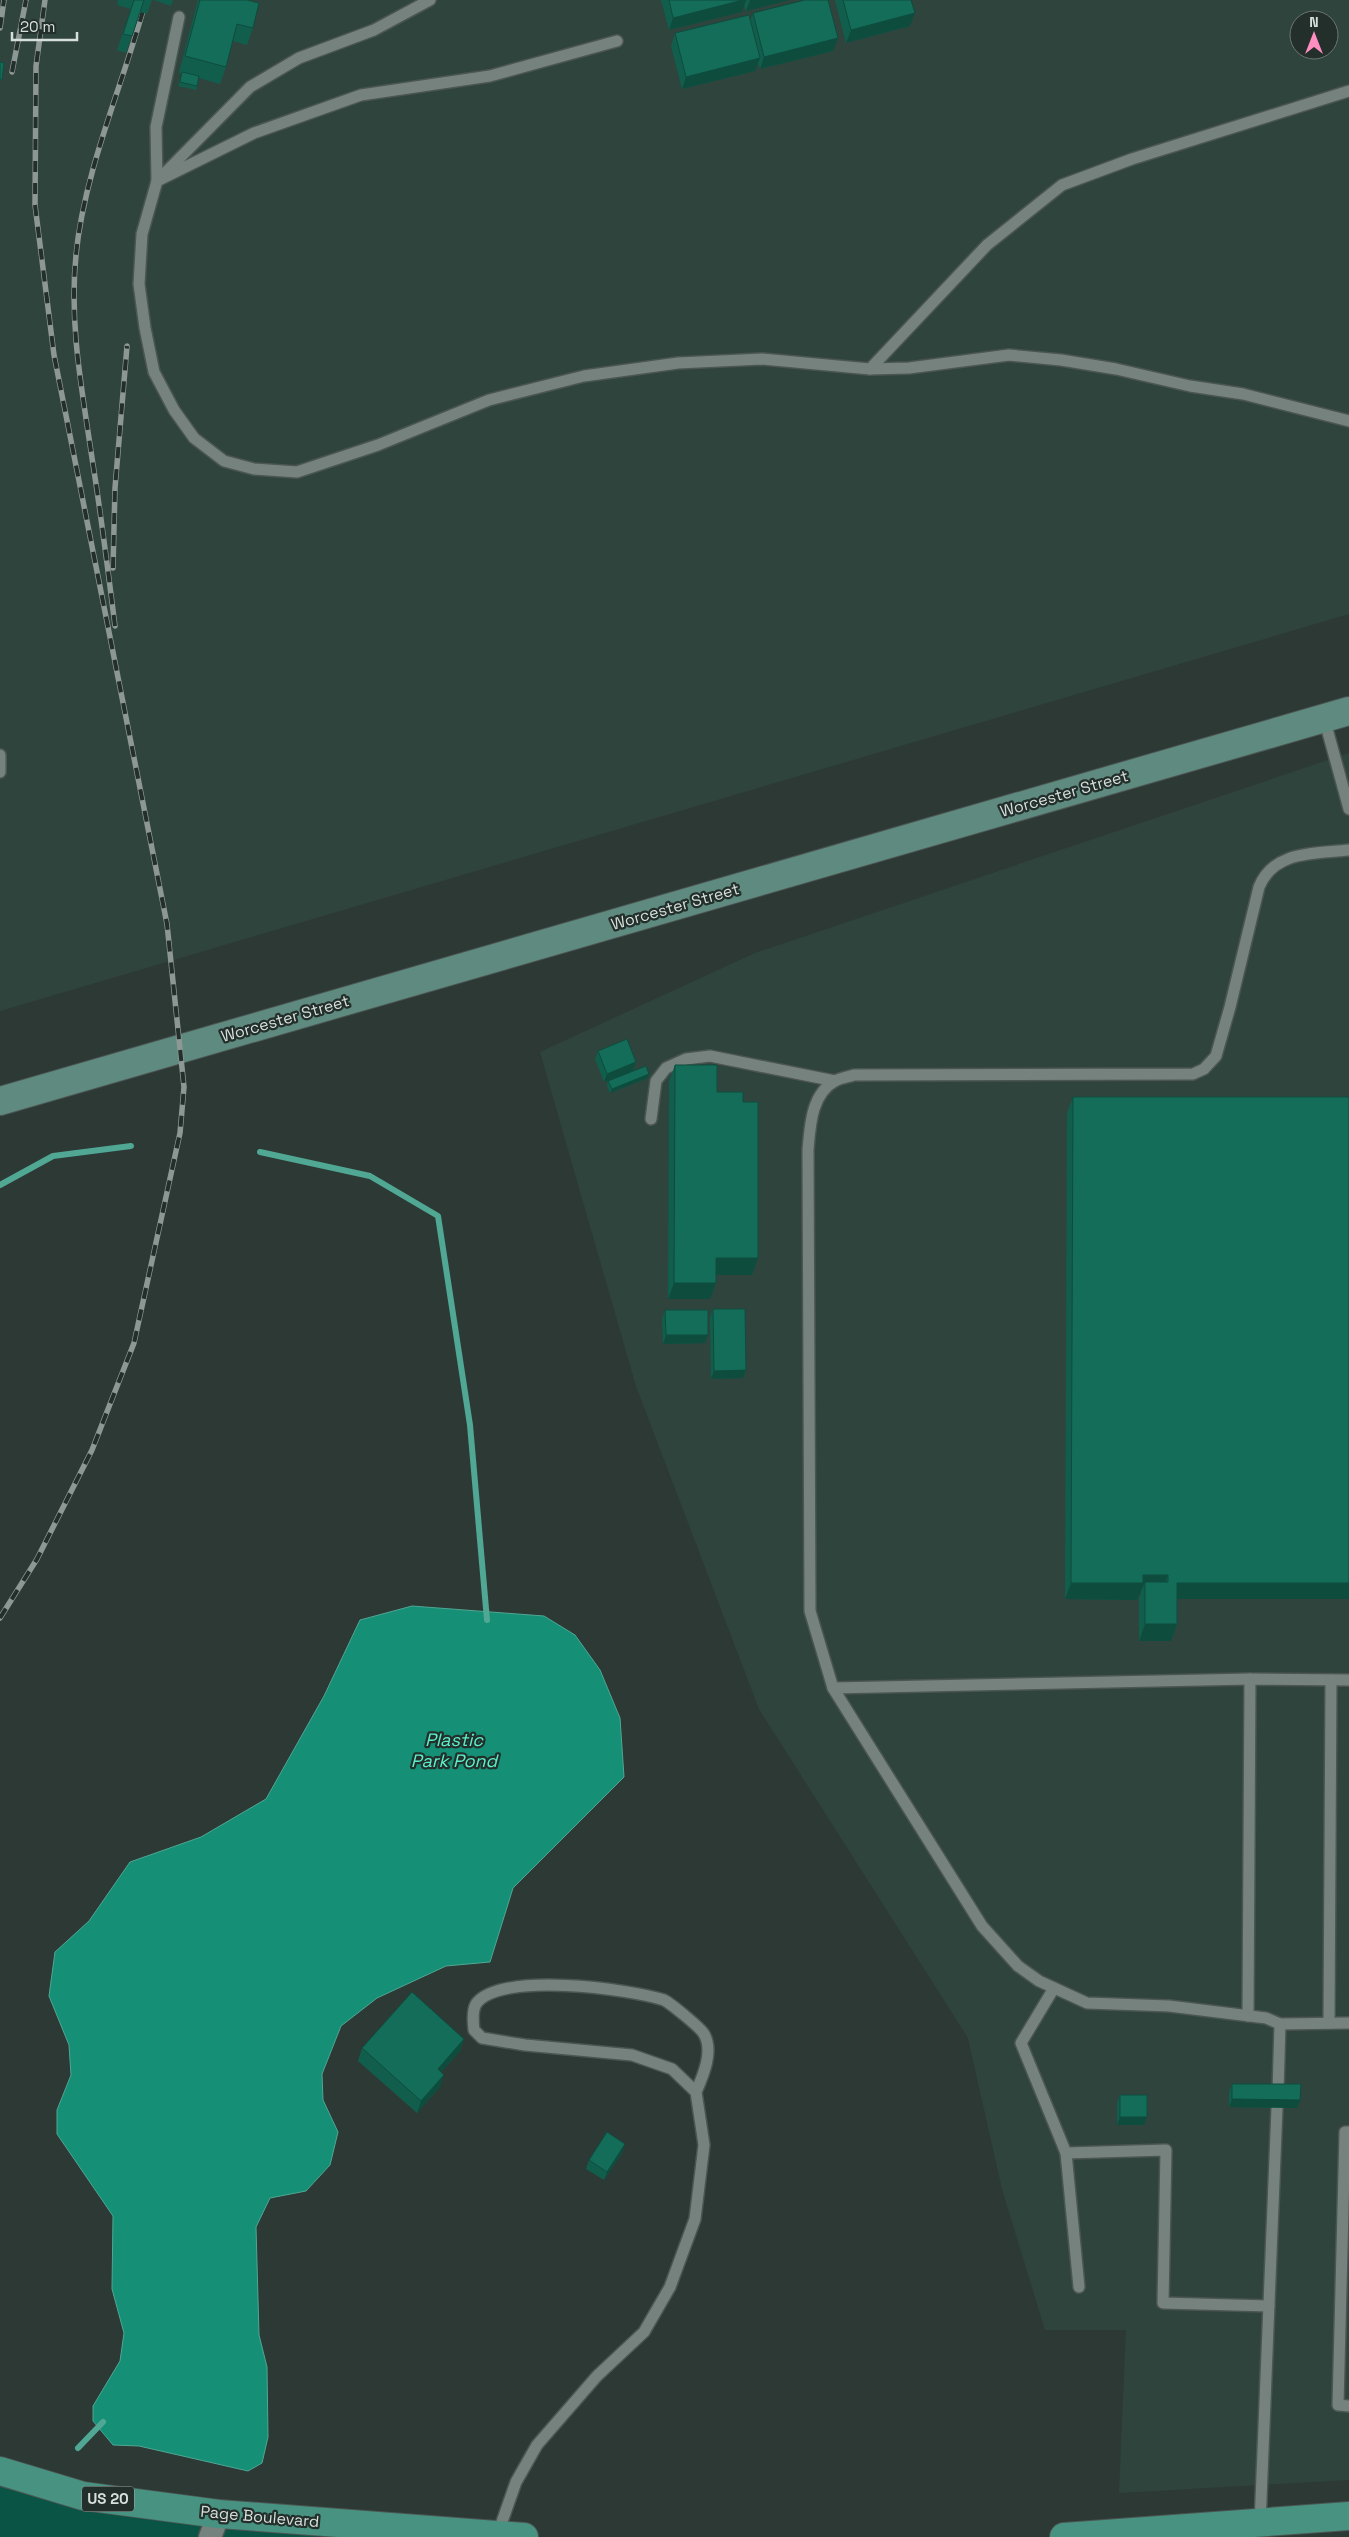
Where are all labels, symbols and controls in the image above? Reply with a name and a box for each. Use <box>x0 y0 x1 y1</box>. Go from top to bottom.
scale bar <box>12 10 78 42</box>
north arrow <box>1289 10 1339 60</box>
text: N <box>1309 13 1319 31</box>
text: 20 m <box>20 17 55 36</box>
street label: Worcester Street <box>998 765 1131 822</box>
street label: Worcester Street <box>609 878 742 935</box>
street label: Worcester Street <box>219 990 352 1047</box>
water label: Plastic Park Pond <box>411 1728 500 1772</box>
road number: US 20 <box>82 2486 134 2512</box>
street label: Page Boulevard <box>200 2501 320 2532</box>

